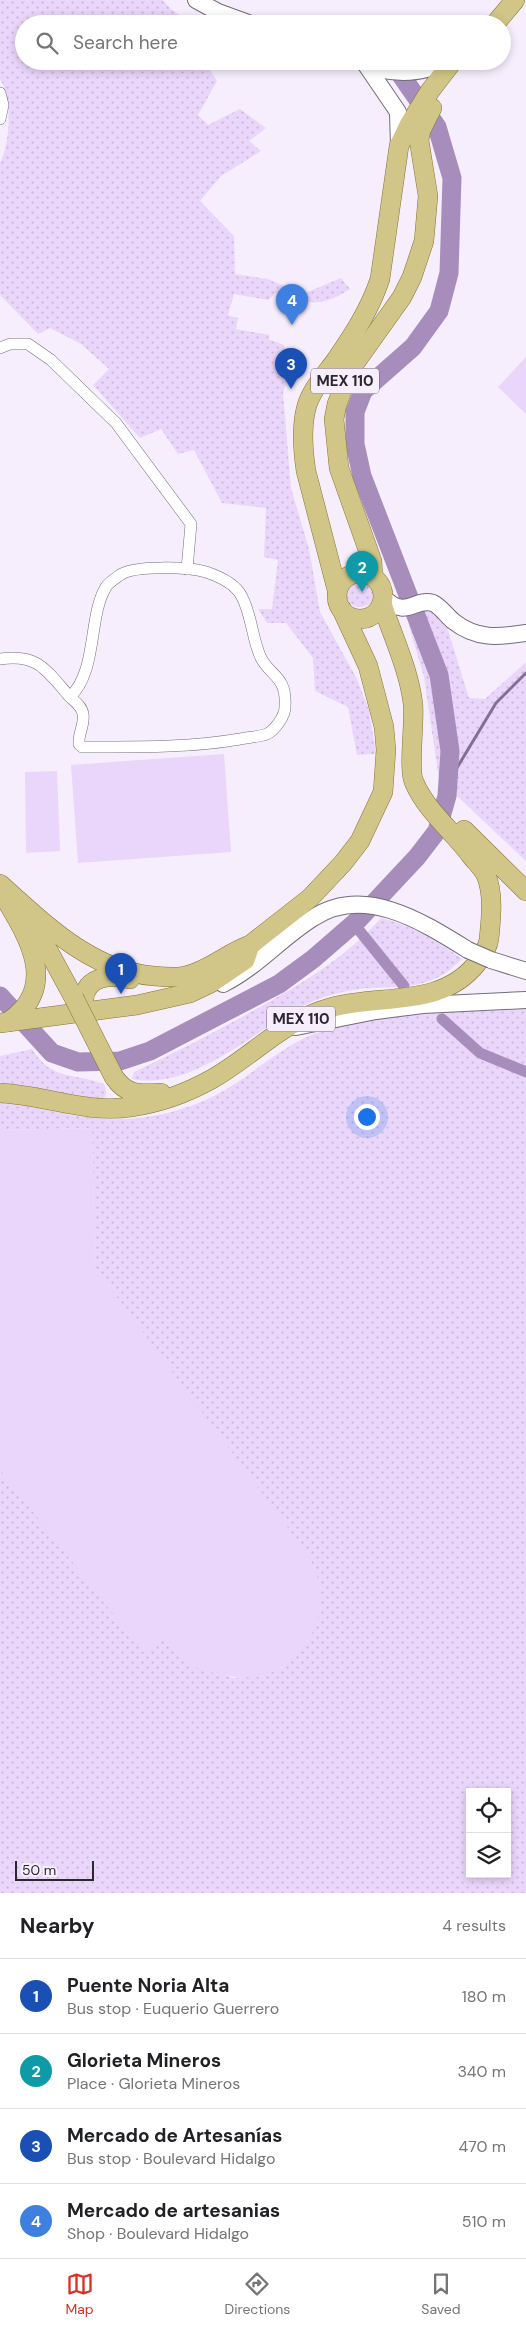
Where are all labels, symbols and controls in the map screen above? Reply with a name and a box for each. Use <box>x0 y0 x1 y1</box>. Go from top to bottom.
search box <box>15 15 511 70</box>
icon: search <box>33 29 61 57</box>
text: Search here <box>73 30 178 55</box>
pin: 4 <box>276 284 308 325</box>
pin: 3 <box>275 348 307 389</box>
road number: MEX 110 <box>311 368 379 394</box>
pin: 2 <box>346 551 378 592</box>
pin: 1 <box>105 953 137 994</box>
road number: MEX 110 <box>267 1006 335 1032</box>
your location <box>354 1104 380 1130</box>
map controls <box>466 1788 511 1878</box>
button: locate <box>466 1788 511 1833</box>
button: layers <box>466 1833 511 1878</box>
scale bar <box>15 1858 94 1881</box>
text: 50 m <box>22 1861 56 1879</box>
text: Nearby <box>20 1912 94 1940</box>
text: 4 results <box>442 1915 506 1936</box>
text: Puente Noria Alta <box>67 1973 229 1998</box>
text: 1 <box>33 1986 39 2007</box>
text: 180 m <box>462 1986 506 2007</box>
text: Bus stop · Euquerio Guerrero <box>67 1998 279 2019</box>
text: Glorieta Mineros <box>67 2048 221 2073</box>
text: 2 <box>31 2061 41 2082</box>
text: 340 m <box>457 2061 506 2082</box>
text: Place · Glorieta Mineros <box>67 2073 240 2094</box>
text: Mercado de Artesanías <box>67 2123 282 2148</box>
text: 3 <box>31 2136 41 2157</box>
text: 470 m <box>459 2136 506 2157</box>
text: Bus stop · Boulevard Hidalgo <box>67 2148 275 2169</box>
text: Mercado de artesanias <box>67 2198 280 2223</box>
text: 4 <box>31 2211 41 2232</box>
text: 510 m <box>462 2211 506 2232</box>
text: Shop · Boulevard Hidalgo <box>67 2223 249 2244</box>
tab: Map <box>65 2270 94 2318</box>
tab: Directions <box>225 2270 290 2318</box>
tab: Saved <box>421 2270 461 2318</box>

